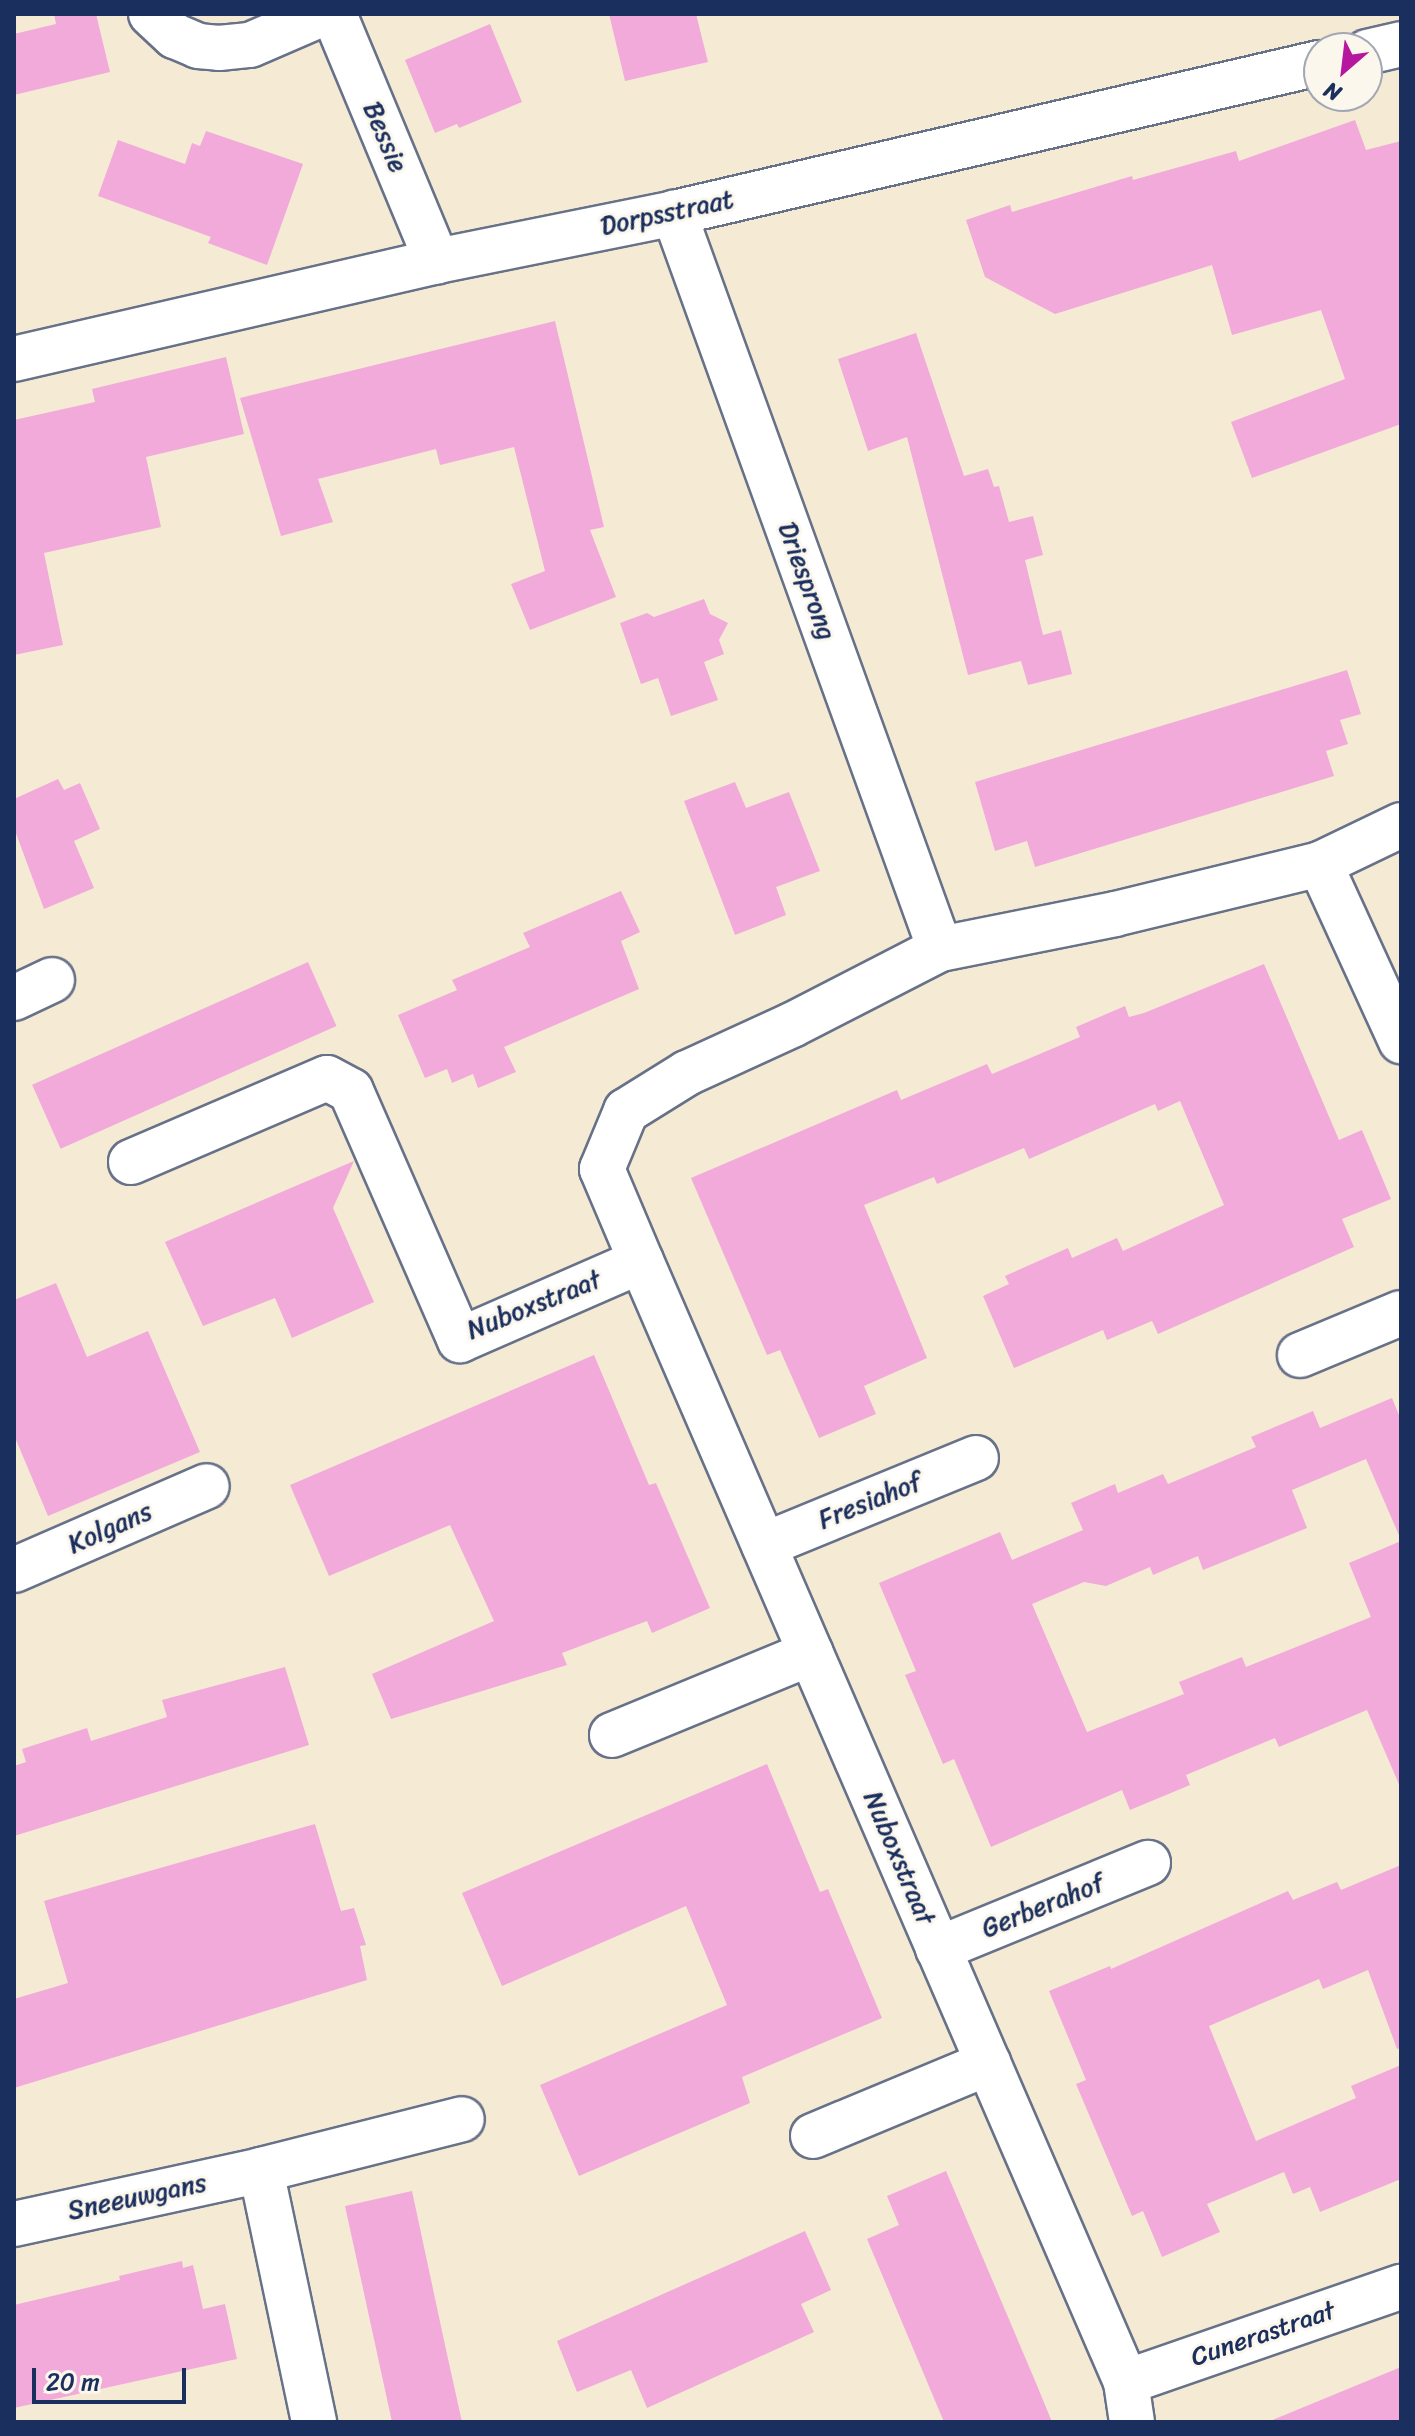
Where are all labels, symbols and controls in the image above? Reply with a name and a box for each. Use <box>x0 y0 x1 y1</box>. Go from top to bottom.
north arrow <box>1303 32 1383 112</box>
text: N <box>1317 71 1348 113</box>
street label: Bessie <box>356 97 414 177</box>
street label: Dorpsstraat <box>598 184 736 242</box>
street label: Driesprong <box>771 518 843 644</box>
street label: Nuboxstraat <box>462 1264 606 1346</box>
street label: Fresiahof <box>814 1466 926 1536</box>
street label: Kolgans <box>63 1496 157 1560</box>
street label: Nuboxstraat <box>857 1787 941 1929</box>
street label: Gerberahof <box>977 1867 1109 1945</box>
street label: Sneeuwgans <box>65 2167 209 2227</box>
street label: Cunerastraat <box>1187 2295 1339 2373</box>
scale bar <box>36 2352 190 2402</box>
text: 20 m <box>46 2361 100 2403</box>

